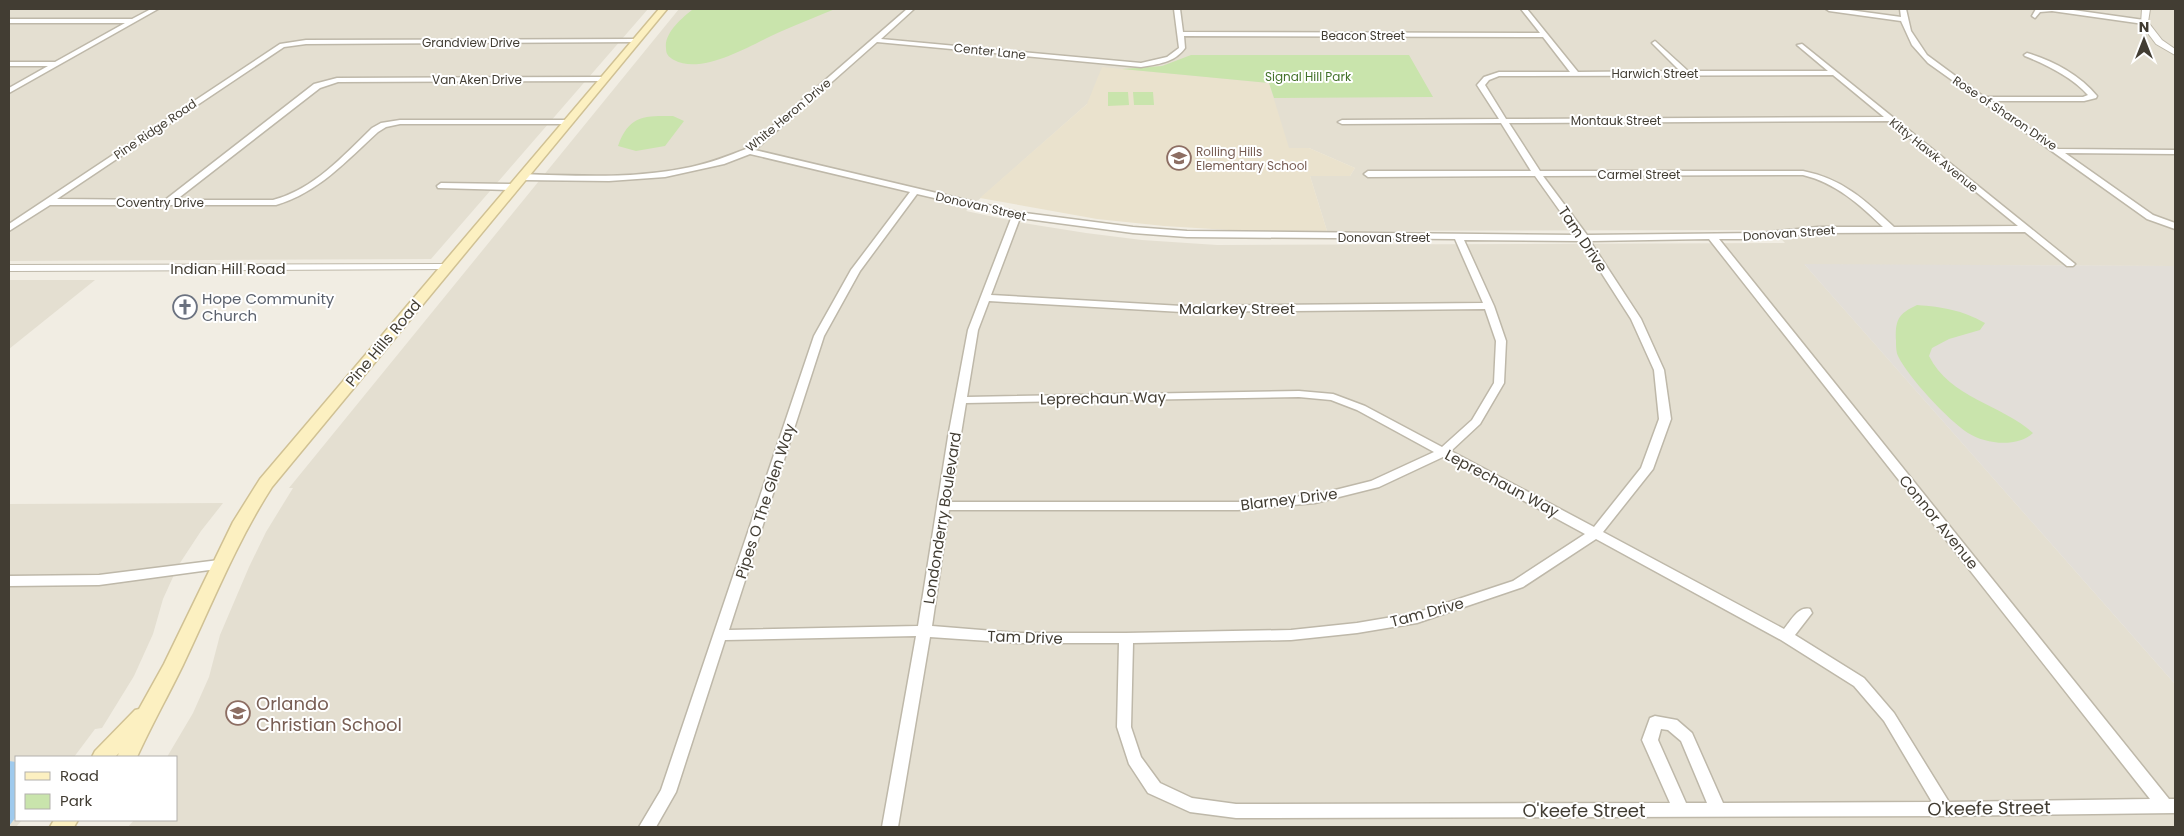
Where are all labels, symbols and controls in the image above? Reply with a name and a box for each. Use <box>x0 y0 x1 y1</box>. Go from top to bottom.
north arrow <box>2119 15 2169 65</box>
text: N <box>2139 17 2149 37</box>
street label: Beacon Street <box>1321 27 1405 44</box>
street label: Grandview Drive <box>422 34 520 51</box>
street label: Center Lane <box>953 39 1027 63</box>
street label: Harwich Street <box>1612 65 1699 82</box>
park label: Signal Hill Park <box>1265 68 1352 85</box>
street label: Van Aken Drive <box>432 71 522 88</box>
street label: Rose of Sharon Drive <box>1949 72 2061 154</box>
street label: White Heron Drive <box>742 74 834 156</box>
street label: Pine Ridge Road <box>110 95 200 163</box>
street label: Montauk Street <box>1571 112 1661 129</box>
street label: Kitty Hawk Avenue <box>1886 114 1982 196</box>
place label: Rolling Hills Elementary School <box>1196 143 1307 174</box>
school or university icon: Rolling Hills Elementary School <box>1166 145 1192 171</box>
street label: Carmel Street <box>1598 166 1680 183</box>
street label: Donovan Street <box>934 187 1028 225</box>
street label: Coventry Drive <box>116 194 204 211</box>
street label: Tam Drive <box>1553 202 1613 276</box>
street label: Donovan Street <box>1742 221 1836 245</box>
street label: Donovan Street <box>1338 229 1430 246</box>
street label: Indian Hill Road <box>170 258 286 279</box>
place label: Hope Community Church <box>202 288 335 326</box>
church icon: Hope Community Church <box>172 294 198 320</box>
street label: Pine Hills Road <box>340 295 426 391</box>
street label: Malarkey Street <box>1179 298 1295 319</box>
street label: Leprechaun Way <box>1040 386 1167 410</box>
street label: Pipes O The Glen Way <box>730 420 800 581</box>
street label: Londonderry Boulevard <box>918 431 966 605</box>
street label: Leprechaun Way <box>1441 444 1563 522</box>
street label: Connor Avenue <box>1894 470 1984 574</box>
street label: Blarney Drive <box>1239 483 1339 515</box>
street label: Tam Drive <box>1388 592 1466 632</box>
street label: Tam Drive <box>987 625 1063 649</box>
place label: Orlando Christian School <box>256 691 402 737</box>
school or university icon: Orlando Christian School <box>225 700 251 726</box>
legend <box>15 756 178 821</box>
text: Road <box>60 765 99 786</box>
text: Park <box>60 790 92 811</box>
street label: O'keefe Street <box>1927 794 2051 822</box>
street label: O'keefe Street <box>1522 798 1646 823</box>

